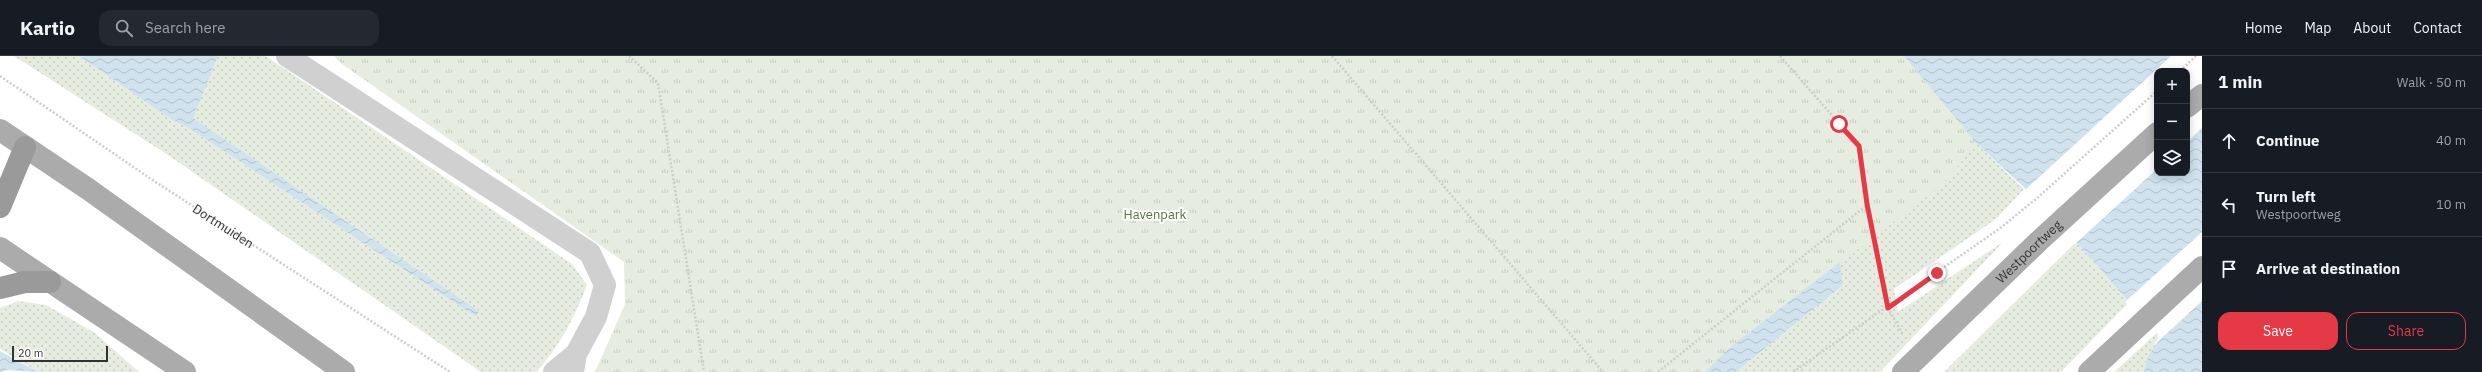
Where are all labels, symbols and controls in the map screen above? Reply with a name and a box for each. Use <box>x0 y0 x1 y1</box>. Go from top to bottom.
search box <box>99 10 379 46</box>
text: Kartio <box>20 16 75 40</box>
icon: search <box>113 17 135 39</box>
text: Search here <box>145 18 225 37</box>
text: Home <box>2245 19 2282 37</box>
text: Map <box>2304 19 2331 37</box>
text: About <box>2353 19 2391 37</box>
text: Contact <box>2413 19 2462 37</box>
map controls <box>2154 68 2190 176</box>
button: + <box>2154 68 2190 104</box>
text: 1 min <box>2218 71 2262 93</box>
text: Walk · 50 m <box>2397 74 2466 91</box>
button: − <box>2154 104 2190 140</box>
route start <box>1830 115 1848 133</box>
icon: ahead <box>2218 130 2240 152</box>
text: Continue <box>2256 131 2320 150</box>
text: 40 m <box>2436 132 2466 149</box>
button: layers <box>2154 140 2190 176</box>
text: Turn left <box>2256 187 2316 206</box>
icon: left <box>2218 194 2240 216</box>
text: 10 m <box>2436 196 2466 213</box>
street label: Dortmuiden <box>190 200 257 252</box>
park label: Havenpark <box>1124 206 1187 223</box>
text: Westpoortweg <box>2256 206 2341 223</box>
street label: Westpoortweg <box>1992 216 2065 287</box>
icon: arrive <box>2218 258 2240 280</box>
text: Arrive at destination <box>2256 259 2400 278</box>
route end <box>1928 264 1946 282</box>
button: Save <box>2218 312 2338 350</box>
button: Share <box>2346 312 2466 350</box>
scale bar <box>12 344 108 363</box>
text: 20 m <box>18 346 43 360</box>

